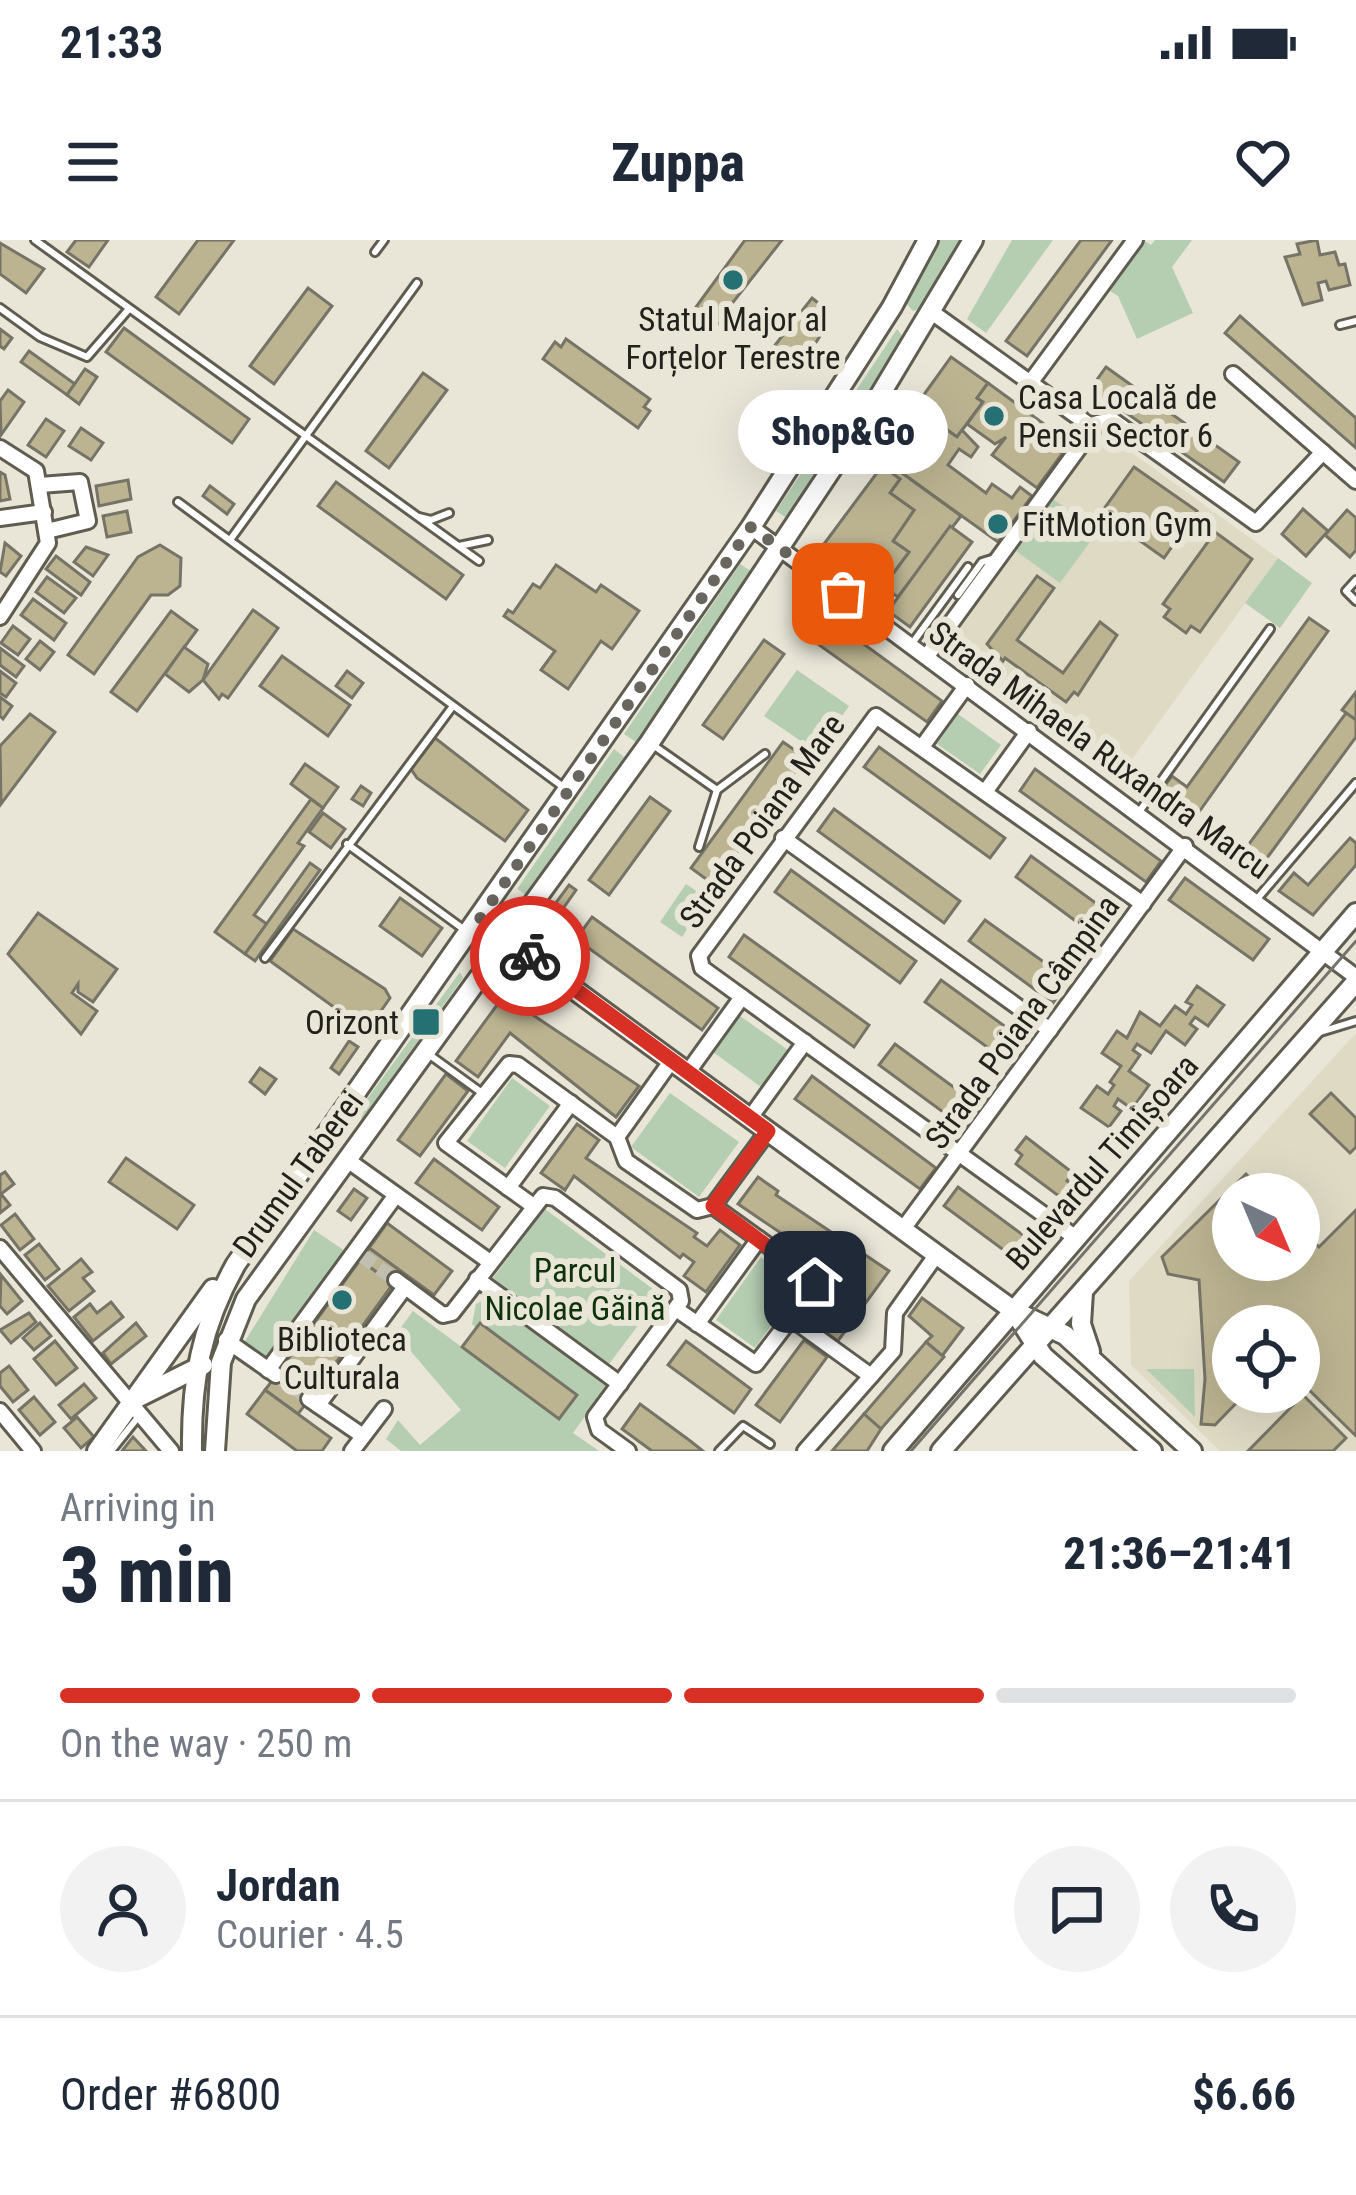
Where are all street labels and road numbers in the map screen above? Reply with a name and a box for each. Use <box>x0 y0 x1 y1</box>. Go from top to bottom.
street label: Strada Mihaela Ruxandra Marcu <box>921 613 1279 887</box>
street label: Strada Poiana Mare <box>671 706 853 936</box>
street label: Strada Poiana Câmpina <box>917 887 1127 1157</box>
street label: Bulevardul Timișoara <box>998 1046 1207 1278</box>
street label: Drumul Taberei <box>225 1083 371 1265</box>

